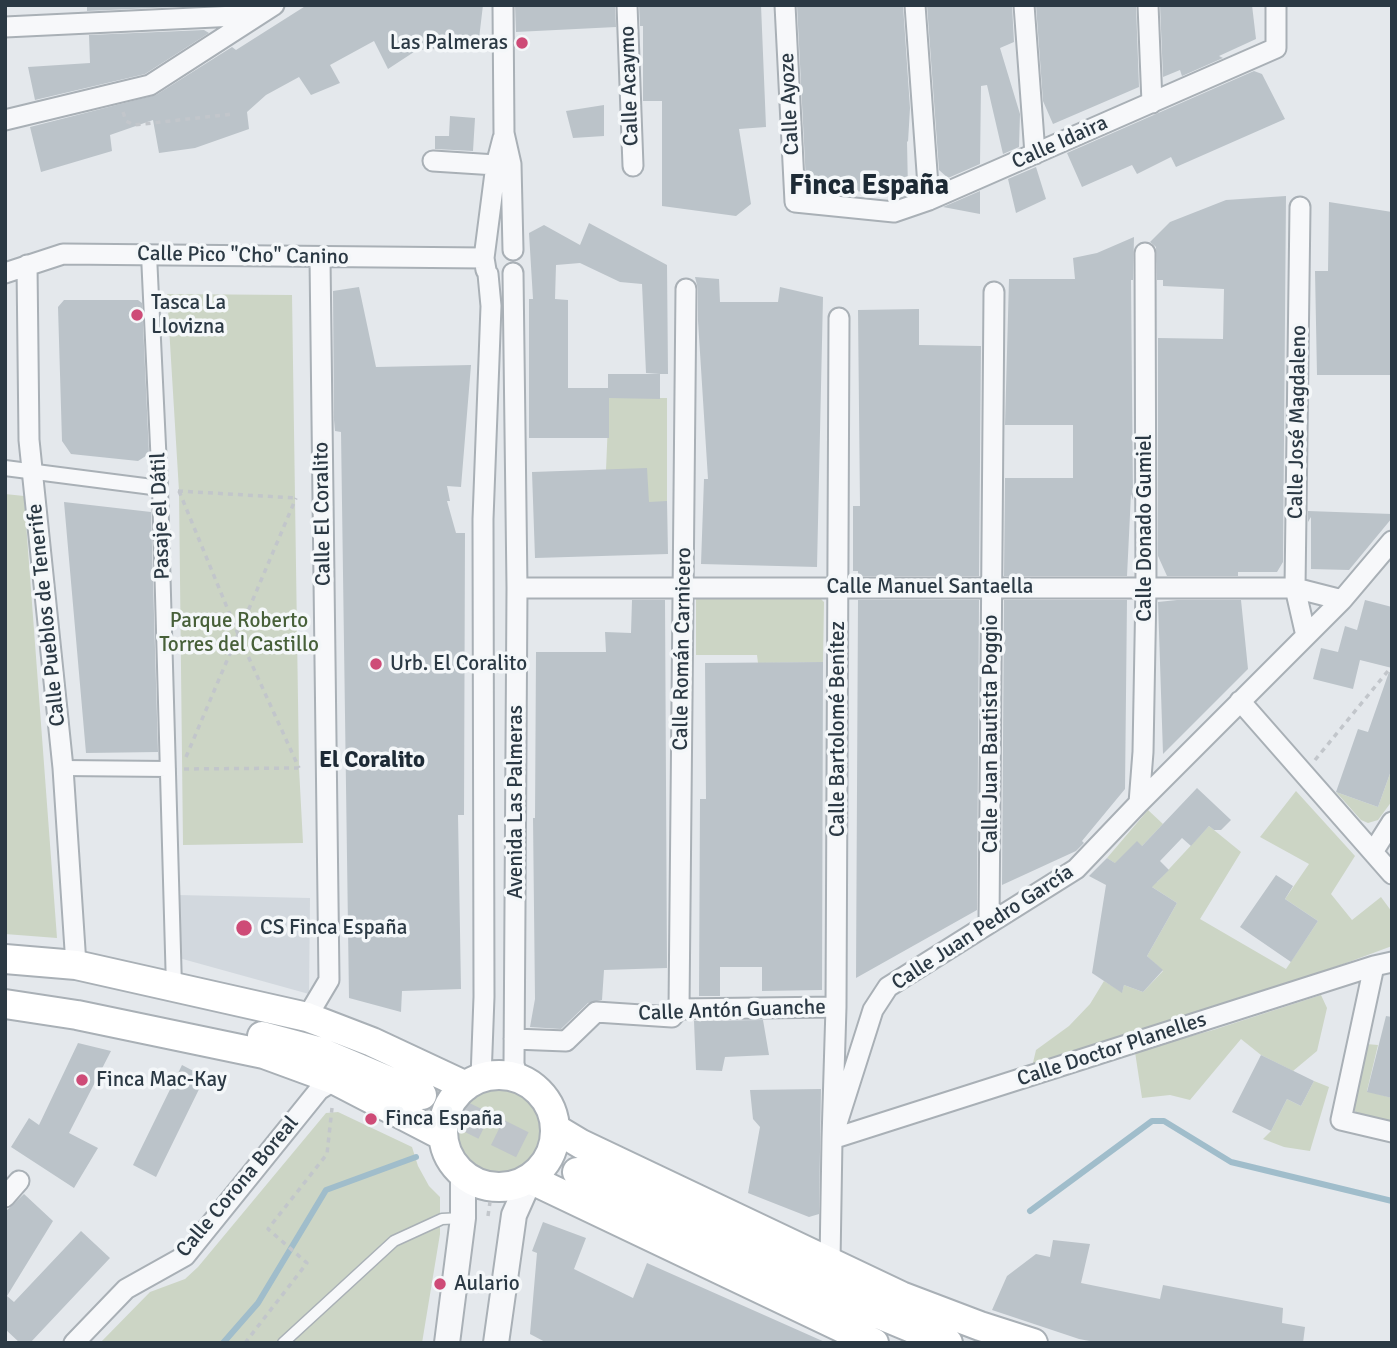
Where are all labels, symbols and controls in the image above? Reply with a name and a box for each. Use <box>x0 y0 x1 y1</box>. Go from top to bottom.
street label: Calle Acaymo <box>615 25 645 147</box>
place label: Las Palmeras <box>390 30 508 56</box>
marker: Las Palmeras <box>514 35 530 51</box>
street label: Calle Ayoze <box>775 52 805 156</box>
street label: Calle Idaira <box>1008 111 1112 175</box>
district label: Finca España <box>789 170 949 204</box>
street label: Calle Pico "Cho" Canino <box>137 242 349 270</box>
place label: Tasca La Llovizna <box>151 290 226 340</box>
marker: Tasca La Llovizna <box>129 307 145 323</box>
street label: Calle José Magdaleno <box>1284 325 1312 519</box>
street label: Calle Donado Gumiel <box>1132 434 1158 622</box>
street label: Calle El Coralito <box>309 442 337 586</box>
street label: Pasaje el Dátil <box>146 452 176 580</box>
street label: Calle Pueblos de Tenerife <box>23 502 71 728</box>
street label: Calle Román Carnicero <box>669 547 697 751</box>
street label: Calle Manuel Santaella <box>827 574 1033 600</box>
park label: Parque Roberto Torres del Castillo <box>159 608 319 658</box>
street label: Calle Juan Bautista Poggio <box>978 615 1004 853</box>
street label: Calle Bartolomé Benítez <box>825 621 851 837</box>
place label: Urb. El Coralito <box>390 651 527 677</box>
marker: Urb. El Coralito <box>368 656 384 672</box>
street label: Avenida Las Palmeras <box>503 705 529 899</box>
district label: El Coralito <box>319 747 425 775</box>
street label: Calle Juan Pedro García <box>887 860 1079 996</box>
place label: CS Finca España <box>260 915 407 941</box>
marker: CS Finca España <box>234 918 254 938</box>
street label: Calle Antón Guanche <box>638 995 826 1027</box>
street label: Calle Doctor Planelles <box>1014 1008 1210 1092</box>
place label: Finca Mac-Kay <box>96 1067 227 1093</box>
marker: Finca Mac-Kay <box>74 1072 90 1088</box>
place label: Finca España <box>385 1106 503 1132</box>
street label: Calle Corona Boreal <box>171 1111 305 1263</box>
marker: Finca España <box>363 1111 379 1127</box>
place label: Aulario <box>454 1271 520 1297</box>
marker: Aulario <box>432 1276 448 1292</box>

